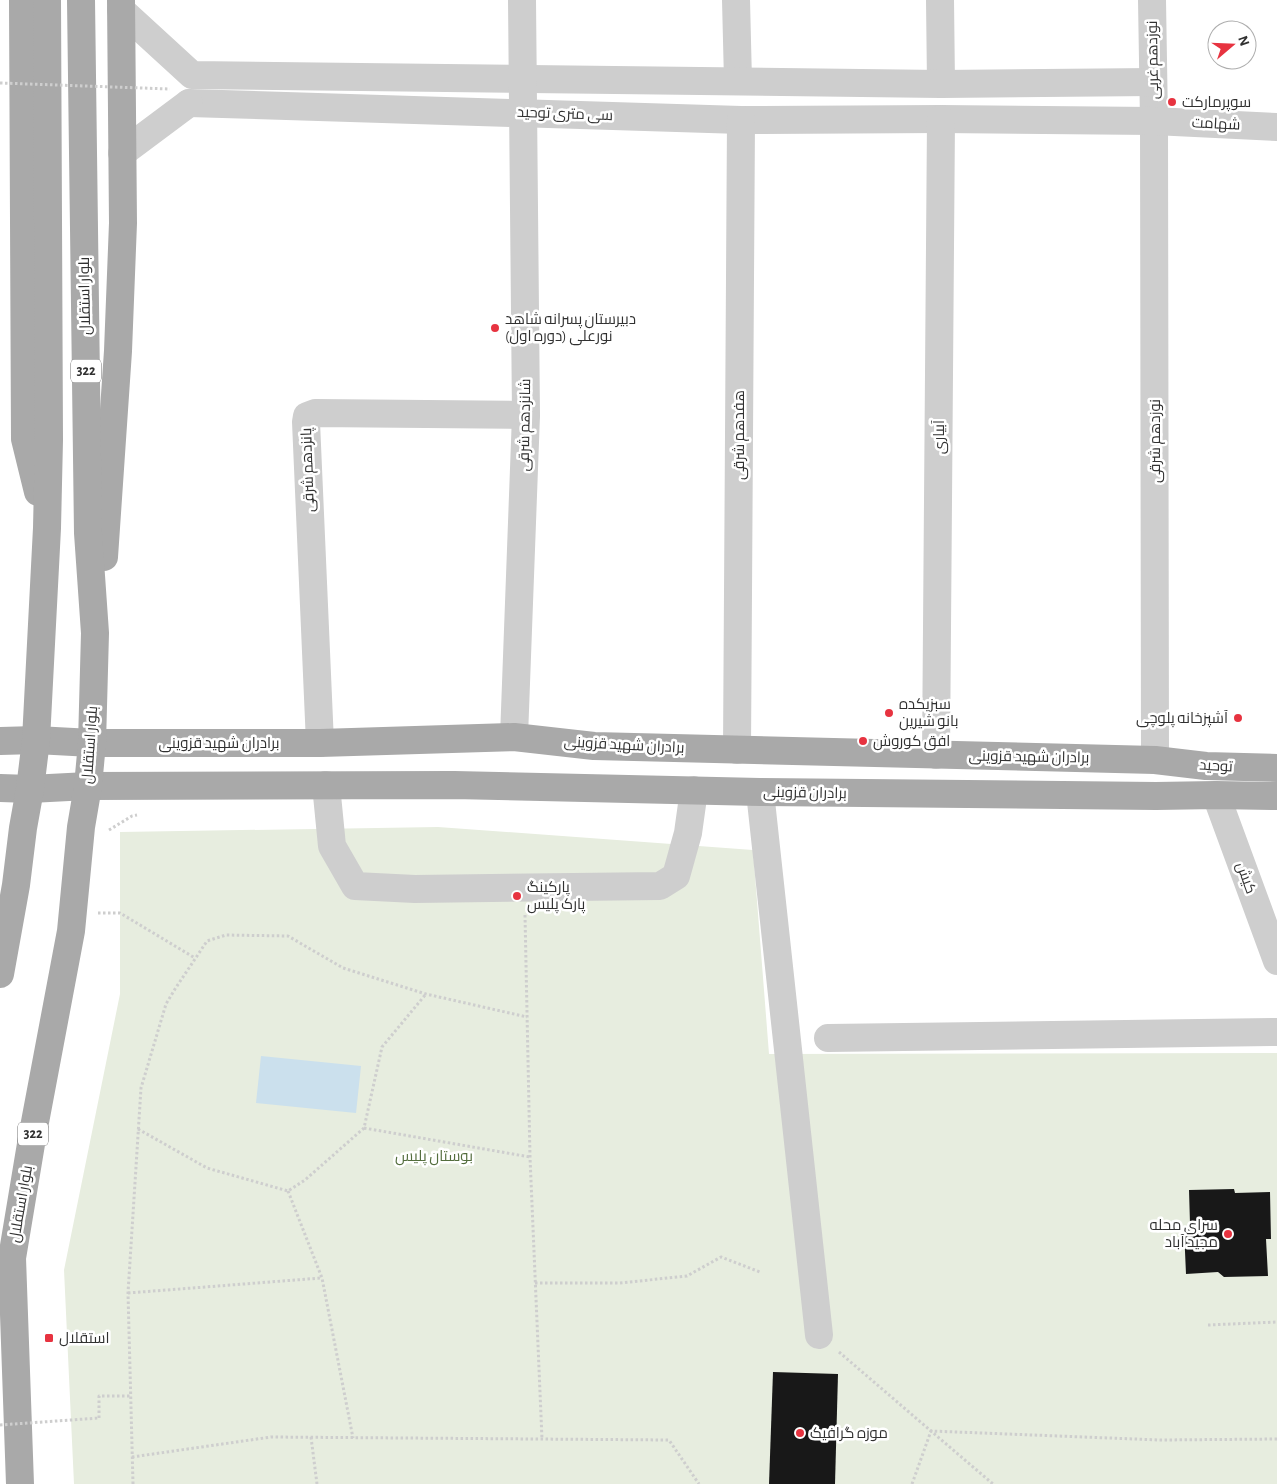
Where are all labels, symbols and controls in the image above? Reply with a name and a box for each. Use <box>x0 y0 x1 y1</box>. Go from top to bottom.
street label: نوزدهم غربی <box>1145 20 1163 100</box>
north arrow <box>1207 20 1257 70</box>
text: N <box>1235 34 1252 48</box>
place label: سوپرمارکت <box>1182 95 1251 112</box>
marker: سوپرمارکت <box>1166 96 1178 108</box>
street label: سی متری توحید <box>517 105 613 125</box>
street label: شهامت <box>1191 114 1241 135</box>
street label: بلوار استقلال <box>77 257 94 335</box>
place label: دبیرستان پسرانه شاهد نورعلی (دوره اول) <box>505 311 636 346</box>
marker: دبیرستان پسرانه شاهد نورعلی (دوره اول) <box>489 322 501 334</box>
road number: 322 <box>71 360 101 382</box>
street label: شانزدهم شرقی <box>516 378 535 472</box>
street label: هفدهم شرقی <box>731 390 749 480</box>
street label: نوزدهم شرقی <box>1147 399 1165 483</box>
street label: آبیاری <box>931 420 949 454</box>
street label: پانزدهم شرقی <box>298 427 319 513</box>
place label: سبزیکده بانو شیرین <box>899 697 958 731</box>
street label: بلوار استقلال <box>80 705 101 785</box>
marker: سبزیکده بانو شیرین <box>883 707 895 719</box>
place label: آشپزخانه پلوچی <box>1136 710 1228 728</box>
marker: آشپزخانه پلوچی <box>1232 712 1244 724</box>
street label: برادران شهید قزوینی <box>563 733 685 758</box>
place label: افق کوروش <box>873 733 950 751</box>
street label: برادران شهید قزوینی <box>159 735 279 753</box>
marker: افق کوروش <box>857 735 869 747</box>
street label: برادران شهید قزوینی <box>968 747 1090 768</box>
street label: توحید <box>1199 758 1233 775</box>
street label: برادران قزوینی <box>763 785 847 803</box>
street label: کیش <box>1232 860 1260 897</box>
place label: پارکینگ پارک پلیس <box>527 880 585 914</box>
marker: پارکینگ پارک پلیس <box>511 890 523 902</box>
road number: 322 <box>18 1122 48 1146</box>
park label: بوستان پلیس <box>395 1149 473 1166</box>
street label: بلوار استقلال <box>7 1164 36 1244</box>
place label: سرای محله مجید آباد <box>1149 1218 1218 1250</box>
marker: سرای محله مجید آباد <box>1222 1228 1234 1240</box>
place label: استقلال <box>59 1331 110 1347</box>
marker: استقلال <box>43 1332 55 1344</box>
place label: موزه گرافیک <box>810 1426 888 1442</box>
marker: موزه گرافیک <box>794 1427 806 1439</box>

